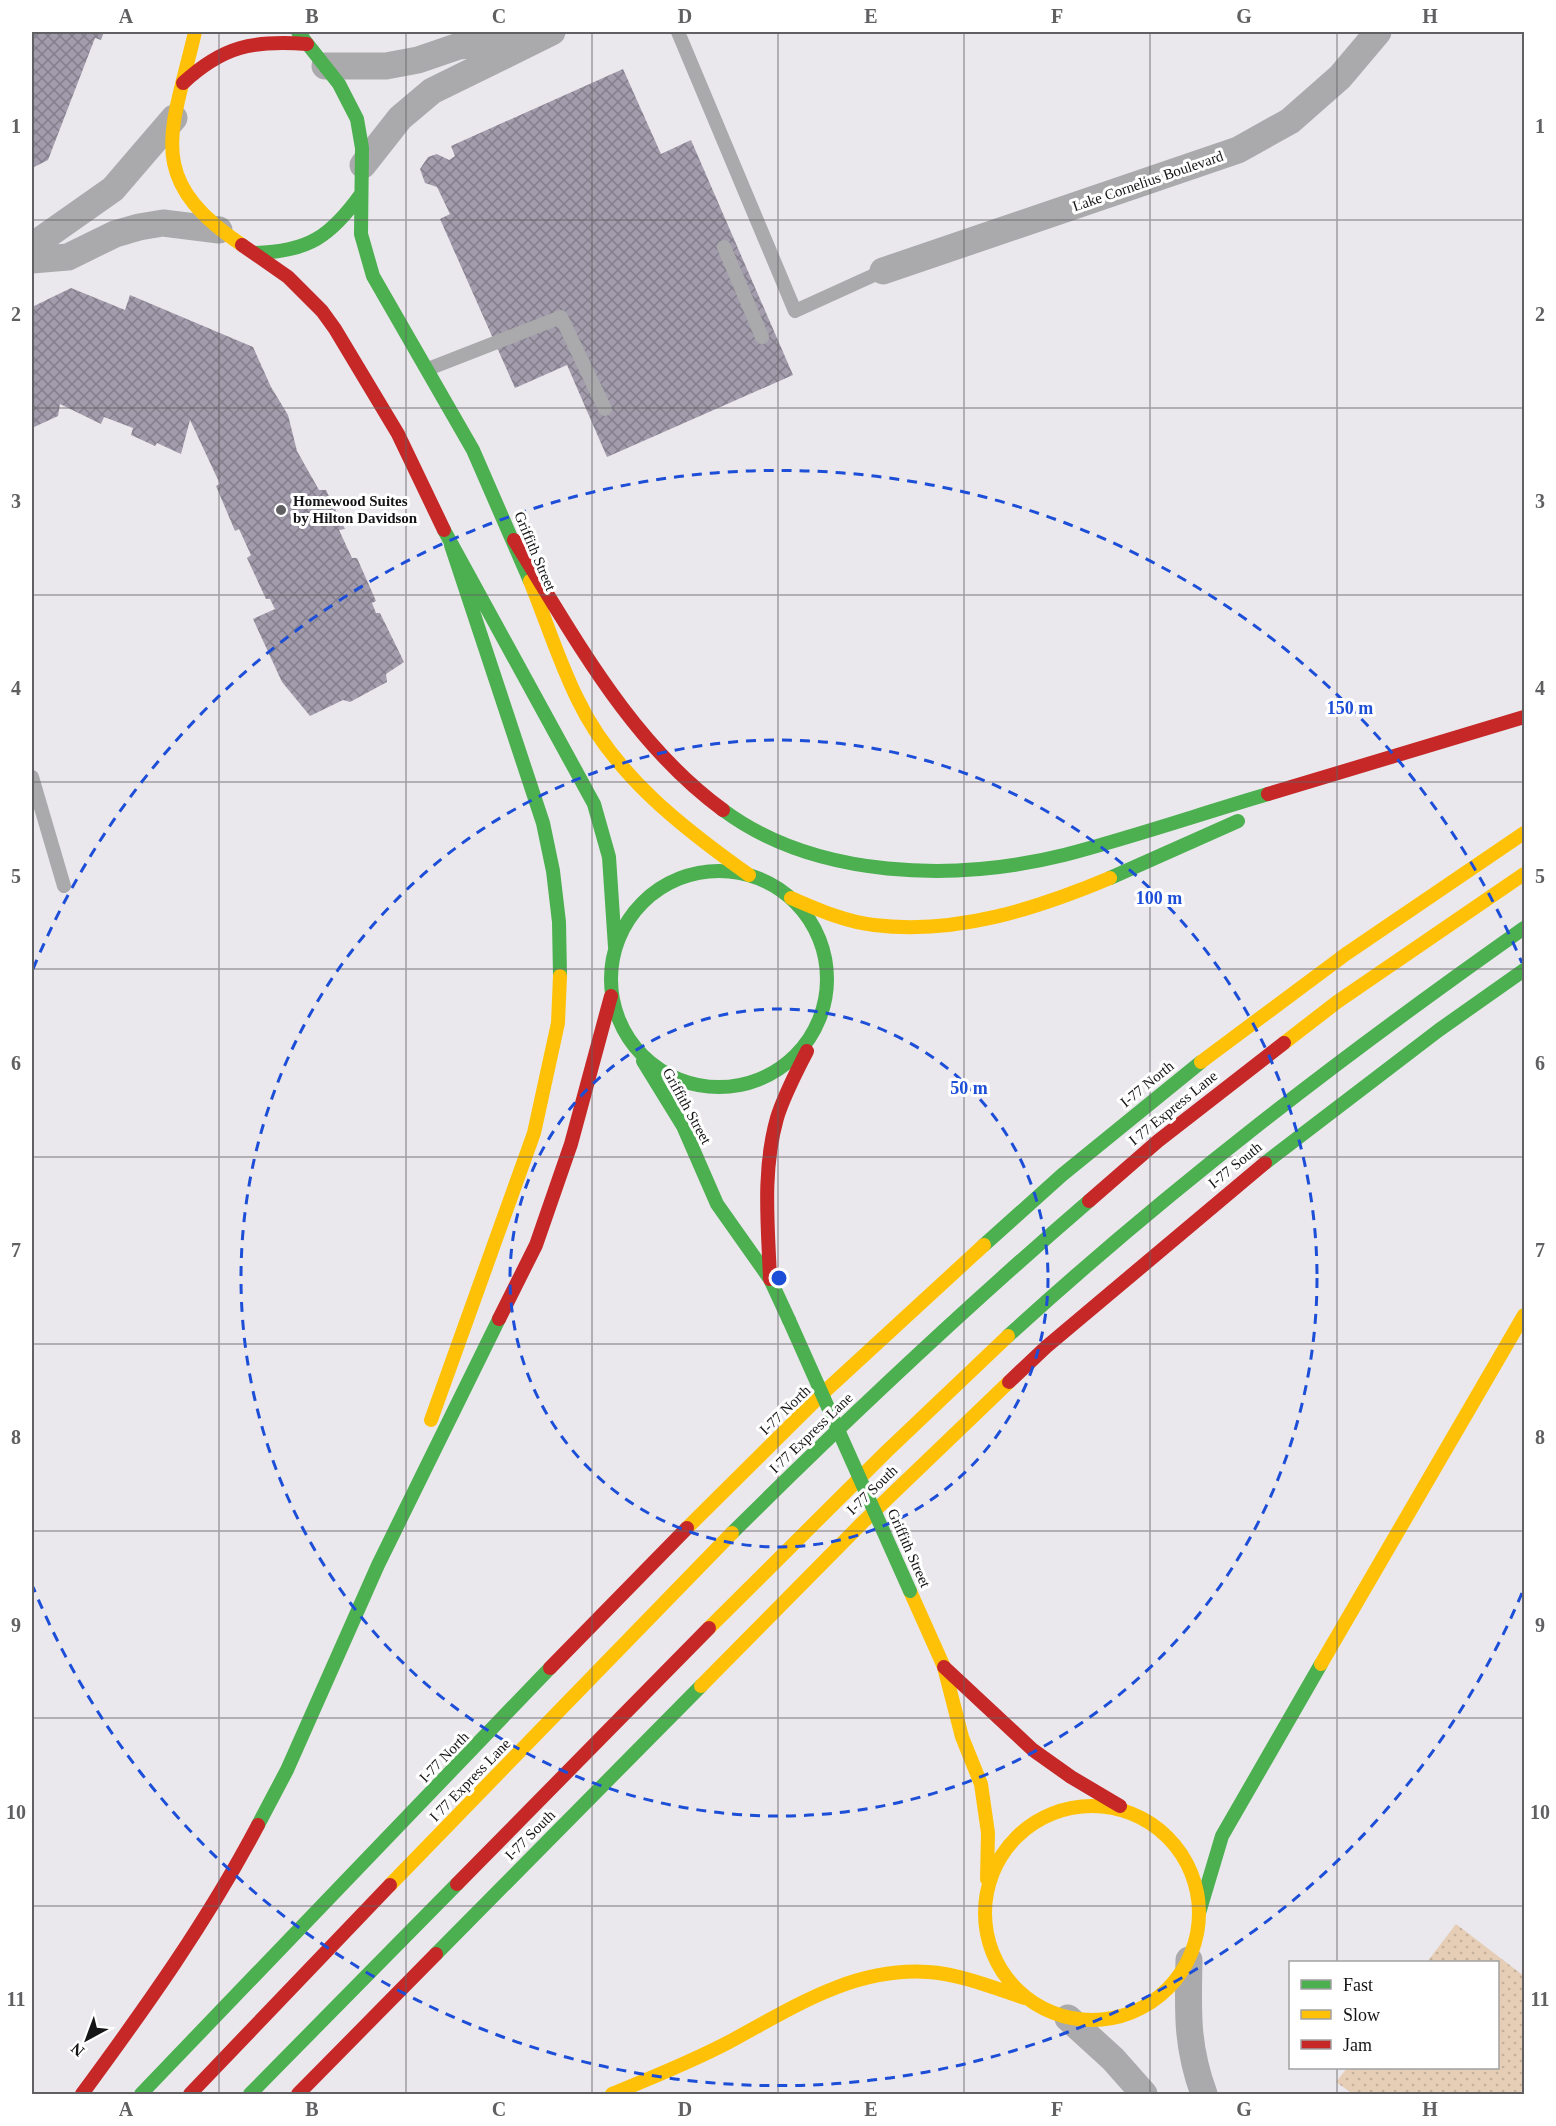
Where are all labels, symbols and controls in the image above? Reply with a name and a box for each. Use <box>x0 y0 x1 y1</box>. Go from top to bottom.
text: A <box>119 5 134 27</box>
text: B <box>305 5 319 27</box>
text: C <box>492 5 506 27</box>
text: D <box>678 5 692 27</box>
text: E <box>864 5 878 27</box>
text: F <box>1051 5 1063 27</box>
text: G <box>1236 5 1252 27</box>
text: H <box>1422 5 1438 27</box>
text: 1 <box>11 115 21 137</box>
text: 1 <box>1535 115 1545 137</box>
street label: Lake Cornelius Boulevard <box>1071 148 1226 214</box>
text: 2 <box>11 303 21 325</box>
text: 2 <box>1535 303 1545 325</box>
text: 3 <box>11 490 21 512</box>
text: 3 <box>1535 490 1545 512</box>
place label: Homewood Suites by Hilton Davidson <box>293 493 418 526</box>
marker: Homewood Suites by Hilton Davidson <box>274 503 288 517</box>
street label: Griffith Street <box>511 509 559 594</box>
text: 4 <box>11 677 21 699</box>
text: 4 <box>1535 677 1545 699</box>
text: 150 m <box>1327 698 1373 718</box>
text: 5 <box>11 865 21 887</box>
text: 5 <box>1535 865 1545 887</box>
text: 100 m <box>1136 888 1182 908</box>
text: 6 <box>11 1052 21 1074</box>
text: 6 <box>1535 1052 1545 1074</box>
street label: I-77 North <box>1117 1057 1177 1110</box>
street label: Griffith Street <box>660 1065 715 1147</box>
street label: I 77 Express Lane <box>1126 1067 1221 1148</box>
text: 50 m <box>950 1078 988 1098</box>
street label: I-77 South <box>1205 1138 1265 1191</box>
text: 7 <box>11 1239 21 1261</box>
text: 7 <box>1535 1239 1545 1261</box>
centre of rings <box>769 1268 789 1288</box>
street label: I-77 North <box>757 1382 814 1438</box>
street label: I 77 Express Lane <box>766 1389 856 1477</box>
text: 8 <box>11 1426 21 1448</box>
text: 8 <box>1535 1426 1545 1448</box>
street label: I-77 South <box>844 1462 901 1518</box>
street label: Griffith Street <box>885 1506 934 1591</box>
text: 9 <box>11 1614 21 1636</box>
text: 9 <box>1535 1614 1545 1636</box>
street label: I-77 North <box>416 1728 472 1785</box>
street label: I 77 Express Lane <box>426 1735 514 1825</box>
text: 10 <box>6 1801 26 1823</box>
text: 10 <box>1530 1801 1550 1823</box>
street label: I-77 South <box>502 1806 559 1863</box>
legend <box>1289 1961 1499 2069</box>
text: Fast <box>1343 1975 1373 1995</box>
text: 11 <box>7 1988 25 2010</box>
text: 11 <box>1531 1988 1549 2010</box>
text: Slow <box>1343 2005 1380 2025</box>
north arrow <box>57 2009 117 2069</box>
text: Jam <box>1343 2035 1372 2055</box>
text: N <box>67 2039 87 2060</box>
text: A <box>119 2098 134 2120</box>
text: B <box>305 2098 319 2120</box>
text: C <box>492 2098 506 2120</box>
text: D <box>678 2098 692 2120</box>
text: E <box>864 2098 878 2120</box>
text: F <box>1051 2098 1063 2120</box>
text: G <box>1236 2098 1252 2120</box>
text: H <box>1422 2098 1438 2120</box>

